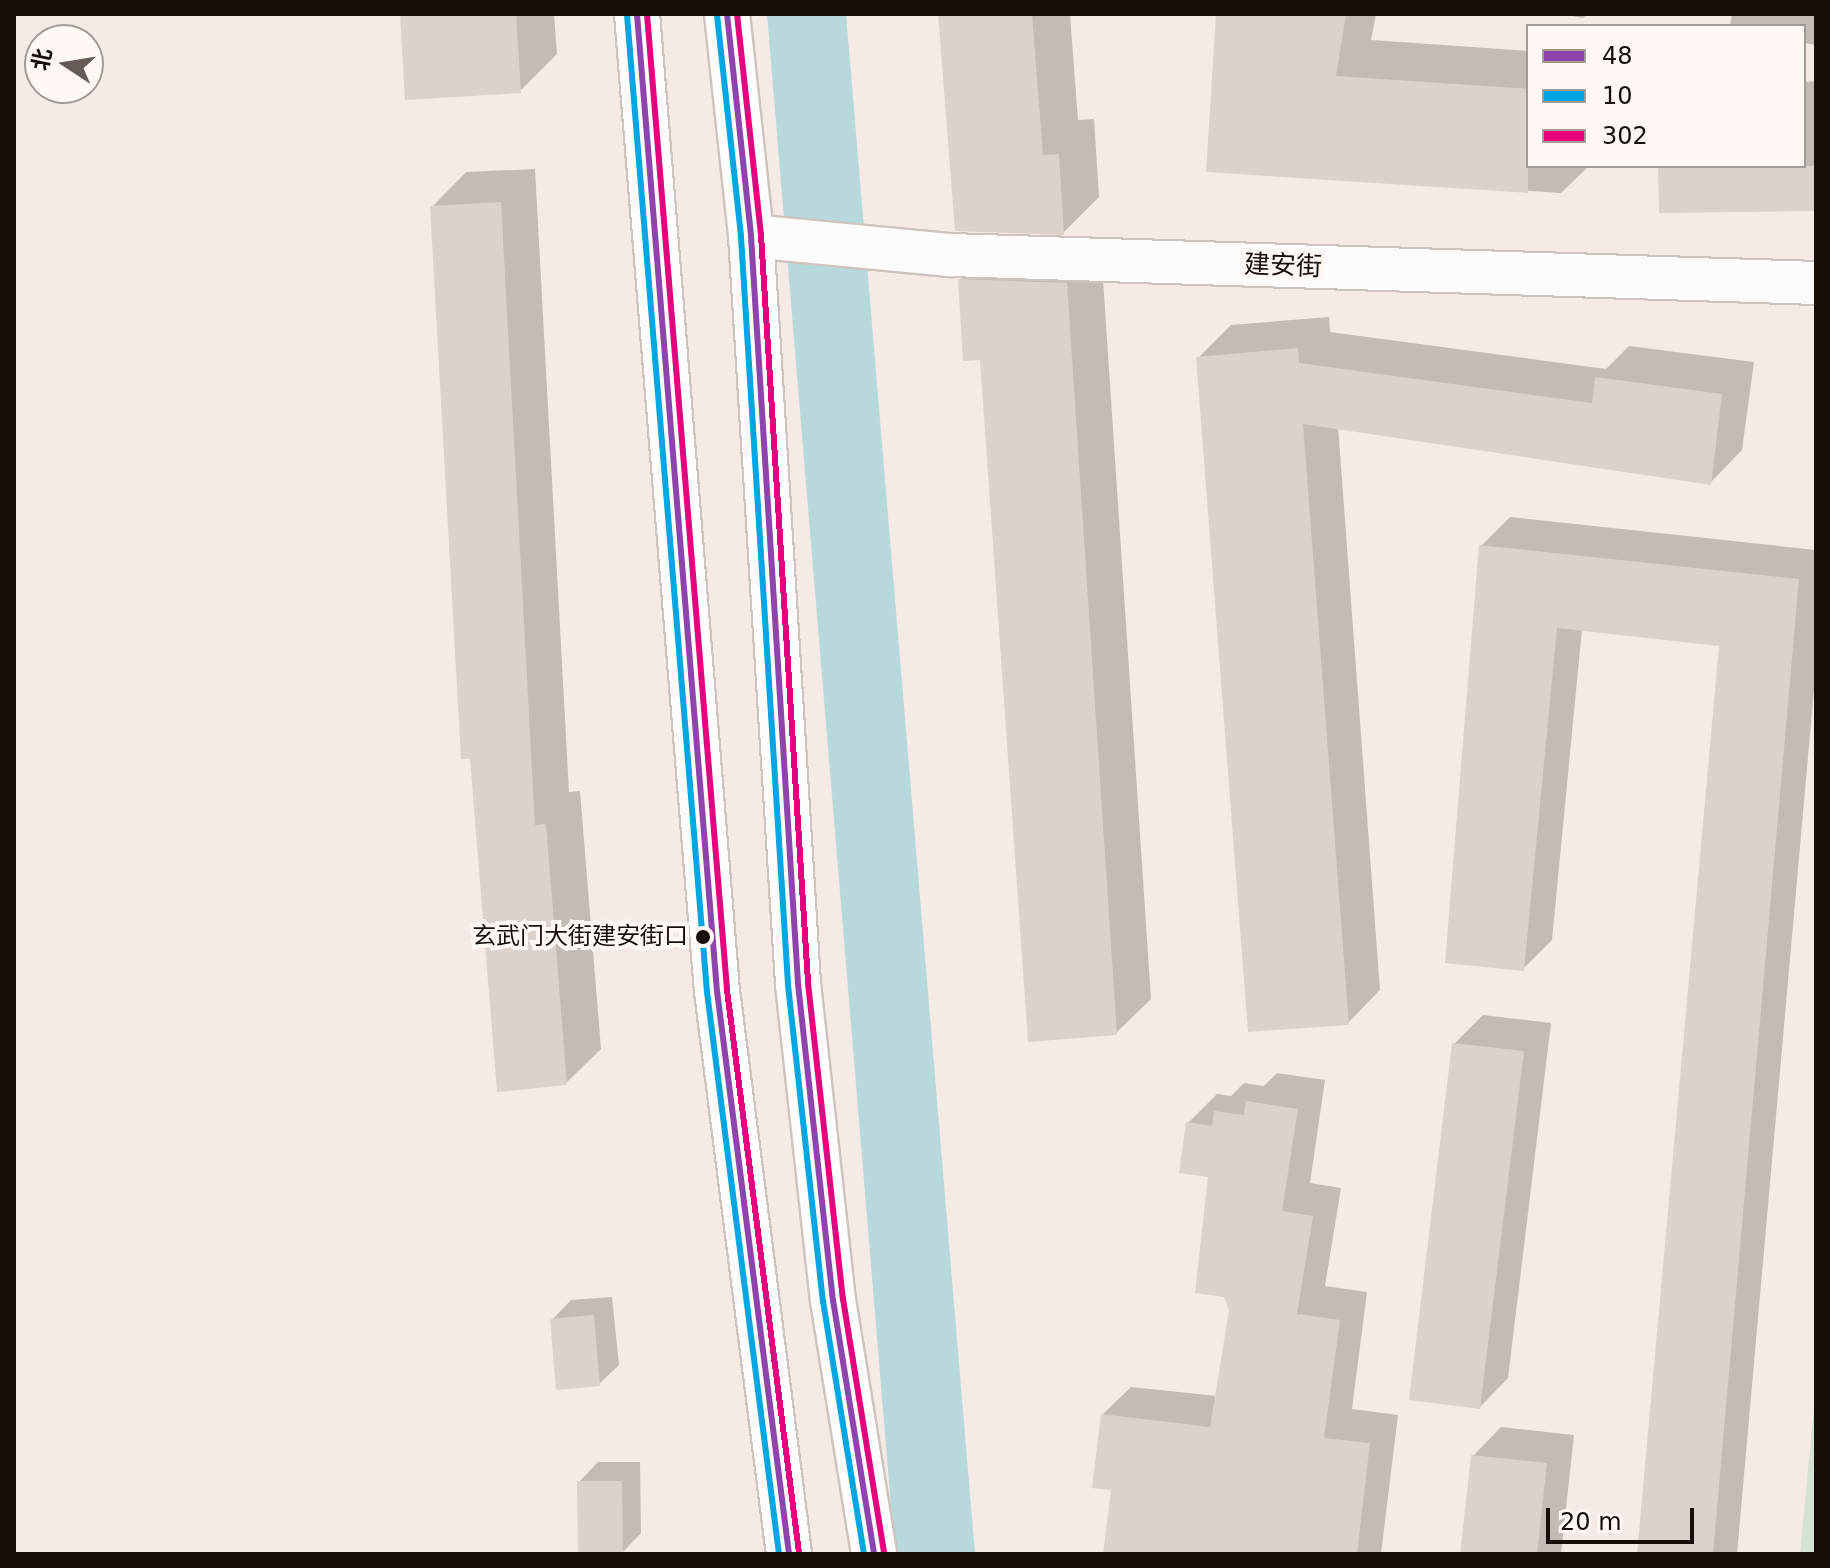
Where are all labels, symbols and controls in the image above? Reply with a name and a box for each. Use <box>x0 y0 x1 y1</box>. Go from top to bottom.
north arrow <box>24 24 104 104</box>
legend <box>1526 24 1806 168</box>
text: 48 <box>1602 42 1633 70</box>
text: 北 <box>27 46 57 73</box>
text: 10 <box>1602 82 1633 110</box>
text: 302 <box>1602 122 1648 150</box>
street label: 建安街 <box>1243 249 1323 283</box>
place label: 玄武门大街建安街口 <box>472 923 688 951</box>
marker: 玄武门大街建安街口 <box>695 929 711 945</box>
scale bar <box>1550 1492 1698 1542</box>
text: 20 m <box>1560 1508 1622 1536</box>

